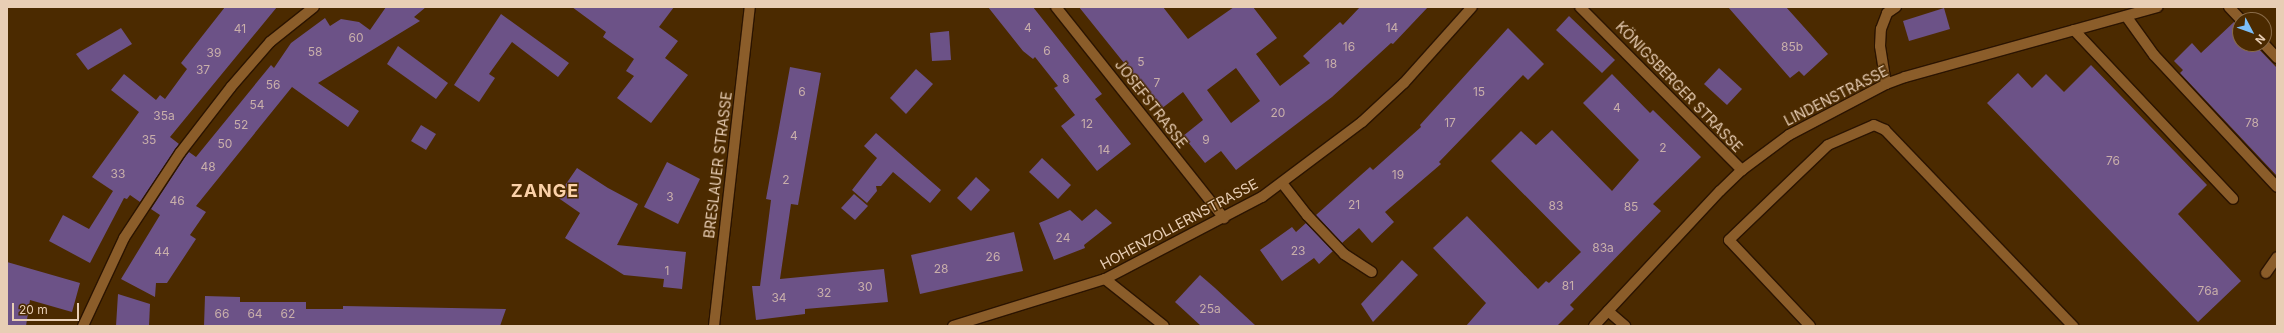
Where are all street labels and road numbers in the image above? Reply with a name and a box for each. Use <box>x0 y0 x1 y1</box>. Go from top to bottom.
street label: KÖNIGSBERGER STRASSE <box>1612 18 1746 156</box>
street label: JOSEFSTRASSE <box>1111 57 1191 151</box>
street label: LINDENSTRASSE <box>1781 63 1891 129</box>
street label: BRESLAUER STRASSE <box>701 91 735 239</box>
street label: HOHENZOLLERNSTRASSE <box>1097 175 1261 273</box>

